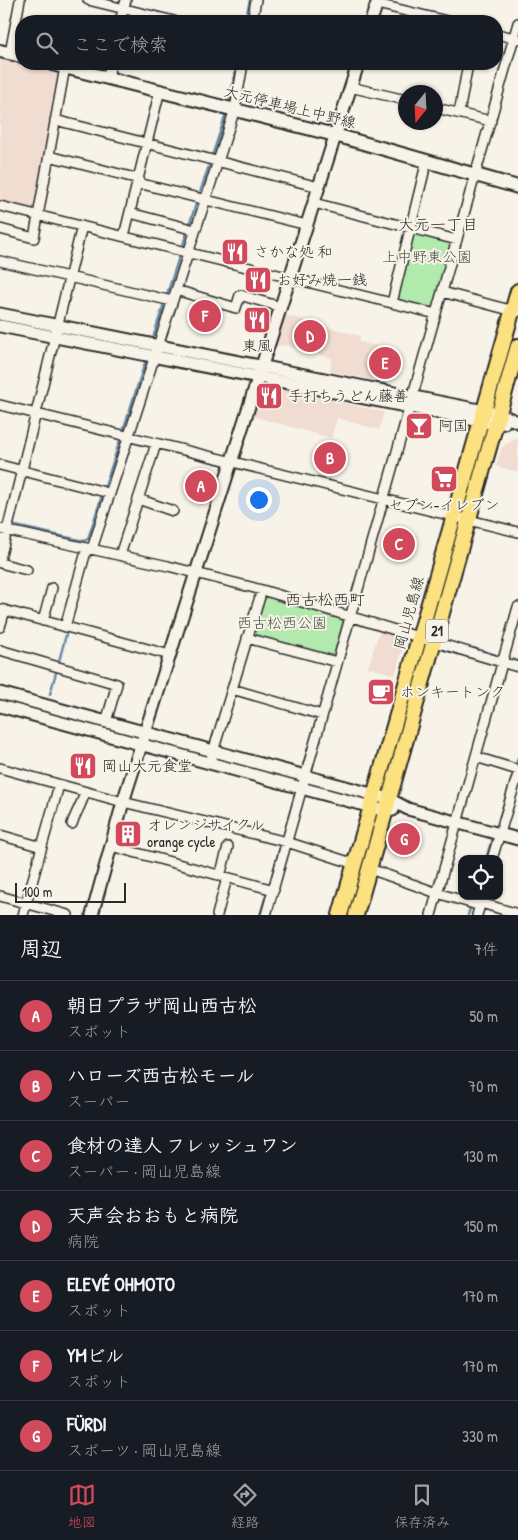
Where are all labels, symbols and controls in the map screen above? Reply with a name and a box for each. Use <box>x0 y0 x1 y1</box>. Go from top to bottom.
search box <box>15 15 503 70</box>
icon: search <box>33 29 61 57</box>
text: ここで検索 <box>73 31 168 57</box>
street label: 大元停車場上中野線 <box>222 80 358 133</box>
north arrow <box>398 85 443 130</box>
district label: 大元一丁目 <box>398 213 478 235</box>
restaurant icon: さかな処 和 <box>220 237 250 267</box>
place label: さかな処 和 <box>254 241 332 262</box>
park label: 上中野東公園 <box>382 246 472 267</box>
restaurant icon: お好み焼一銭 <box>243 265 273 295</box>
place label: お好み焼一銭 <box>277 269 367 290</box>
pin: F <box>189 297 221 335</box>
restaurant icon: 東風 <box>242 305 272 335</box>
pin: D <box>294 317 326 355</box>
place label: 東風 <box>242 335 272 356</box>
pin: E <box>369 344 401 382</box>
restaurant icon: 手打ちうどん藤善 <box>254 381 284 411</box>
place label: 手打ちうどん藤善 <box>288 385 408 406</box>
bar icon: 阿国 <box>404 411 434 441</box>
place label: 阿国 <box>438 415 468 436</box>
pin: B <box>314 439 346 477</box>
supermarket icon: セブン-イレブン <box>429 464 459 494</box>
pin: A <box>185 467 217 505</box>
your location <box>246 487 272 513</box>
place label: セブン-イレブン <box>388 494 500 515</box>
pin: C <box>383 525 415 563</box>
street label: 岡山児島線 <box>389 574 428 652</box>
district label: 西古松西町 <box>285 588 365 610</box>
park label: 西古松西公園 <box>237 612 327 633</box>
road number: 21 <box>426 620 448 642</box>
cafe icon: ホンキートンク <box>366 677 396 707</box>
place label: ホンキートンク <box>400 681 505 702</box>
restaurant icon: 岡山大元食堂 <box>68 751 98 781</box>
place label: 岡山大元食堂 <box>102 755 192 776</box>
place label: オレンジサイクル orange cycle <box>147 814 265 852</box>
building icon: オレンジサイクル orange cycle <box>113 819 143 849</box>
pin: G <box>388 820 420 858</box>
map controls <box>458 855 503 900</box>
button: locate <box>458 855 503 900</box>
scale bar <box>15 880 126 903</box>
text: 100 m <box>22 882 52 901</box>
text: 周辺 <box>20 934 62 963</box>
text: 7件 <box>474 938 498 960</box>
text: 朝日プラザ岡山西古松 <box>67 992 257 1018</box>
text: A <box>32 1005 40 1027</box>
text: 50 m <box>470 1005 498 1027</box>
text: スポット <box>67 1020 131 1042</box>
text: ハローズ西古松モール <box>67 1062 255 1088</box>
text: B <box>32 1075 40 1097</box>
text: 70 m <box>468 1075 498 1097</box>
text: スーパー <box>67 1090 130 1112</box>
text: 食材の達人 フレッシュワン <box>67 1132 298 1158</box>
text: C <box>32 1145 40 1167</box>
text: 130 m <box>463 1145 498 1167</box>
text: スーパー · 岡山児島線 <box>67 1160 221 1182</box>
text: 天声会おおもと病院 <box>67 1202 238 1228</box>
text: D <box>32 1215 40 1237</box>
text: 150 m <box>464 1215 498 1237</box>
text: 病院 <box>67 1230 99 1252</box>
text: ELEVÉ OHMOTO <box>67 1271 175 1297</box>
text: E <box>32 1285 40 1307</box>
text: 170 m <box>463 1285 498 1307</box>
text: スポット <box>67 1299 131 1321</box>
text: YMビル <box>67 1342 124 1368</box>
text: F <box>33 1355 39 1377</box>
text: 170 m <box>463 1355 498 1377</box>
text: スポット <box>67 1370 131 1392</box>
text: FÜRDI <box>67 1411 107 1437</box>
text: G <box>32 1425 40 1447</box>
text: 330 m <box>462 1425 498 1447</box>
text: スポーツ · 岡山児島線 <box>67 1439 221 1461</box>
tab: 地図 <box>68 1481 96 1531</box>
tab: 経路 <box>231 1481 259 1531</box>
tab: 保存済み <box>394 1481 450 1531</box>

